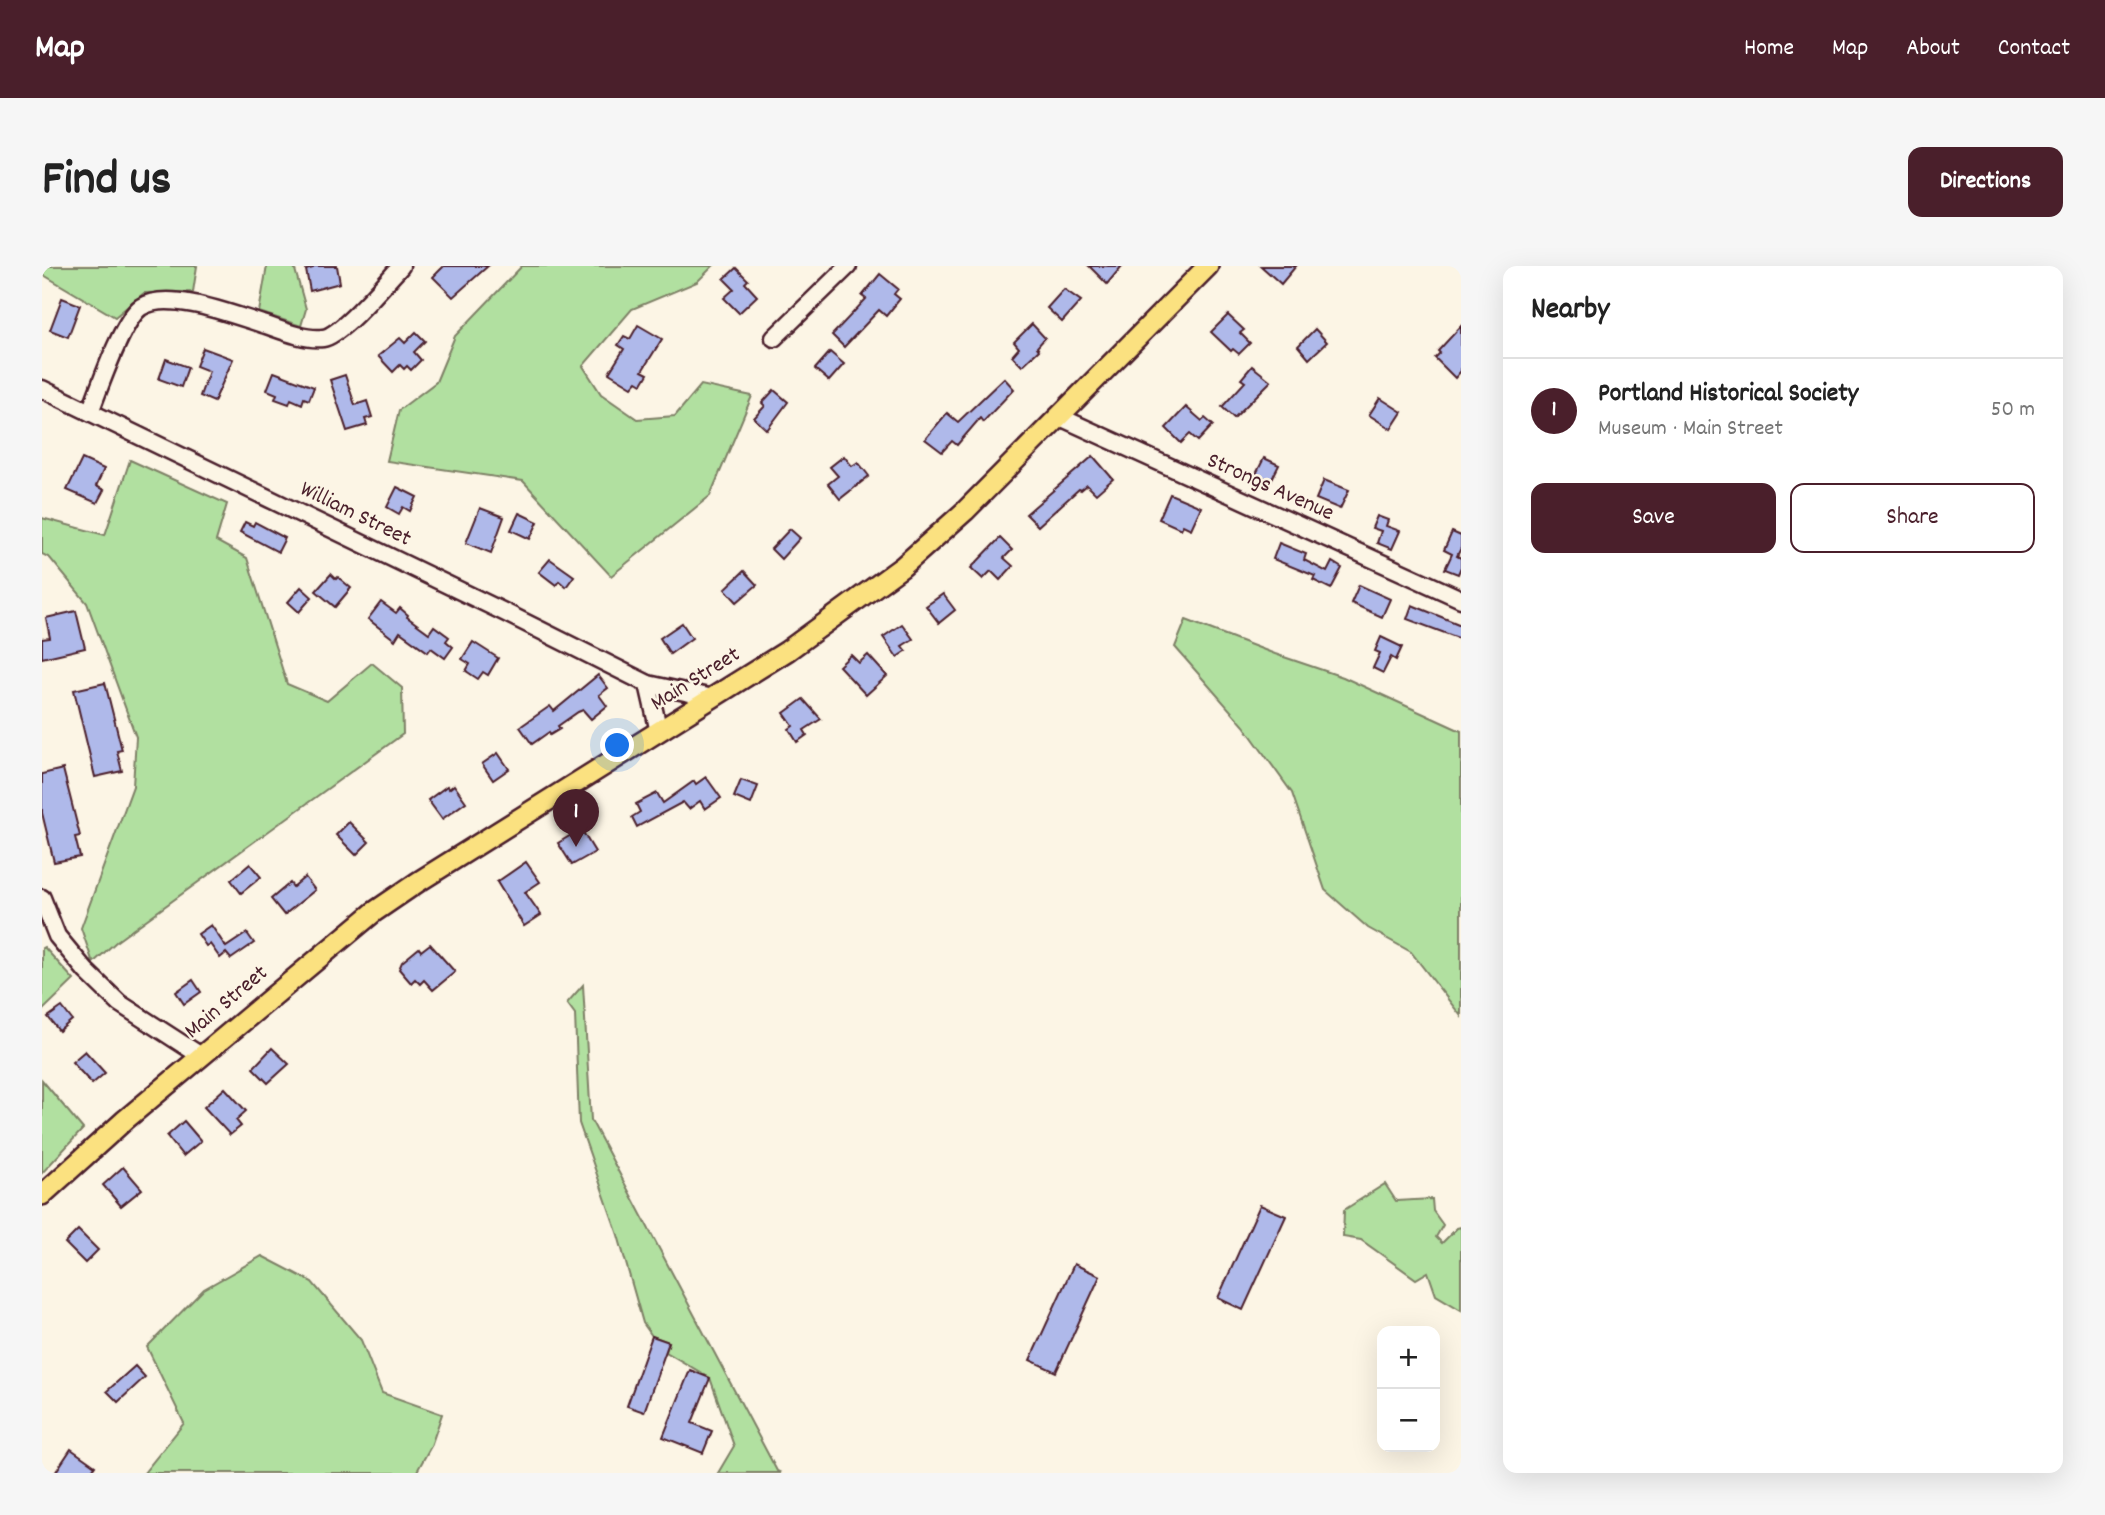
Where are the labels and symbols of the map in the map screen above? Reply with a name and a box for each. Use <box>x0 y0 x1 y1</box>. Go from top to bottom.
street label: Strongs Avenue <box>1201 445 1339 531</box>
street label: William Street <box>294 474 416 556</box>
street label: Main Street <box>645 639 747 721</box>
your location <box>600 728 634 762</box>
pin: 1 <box>553 789 599 847</box>
street label: Main Street <box>178 958 276 1048</box>

